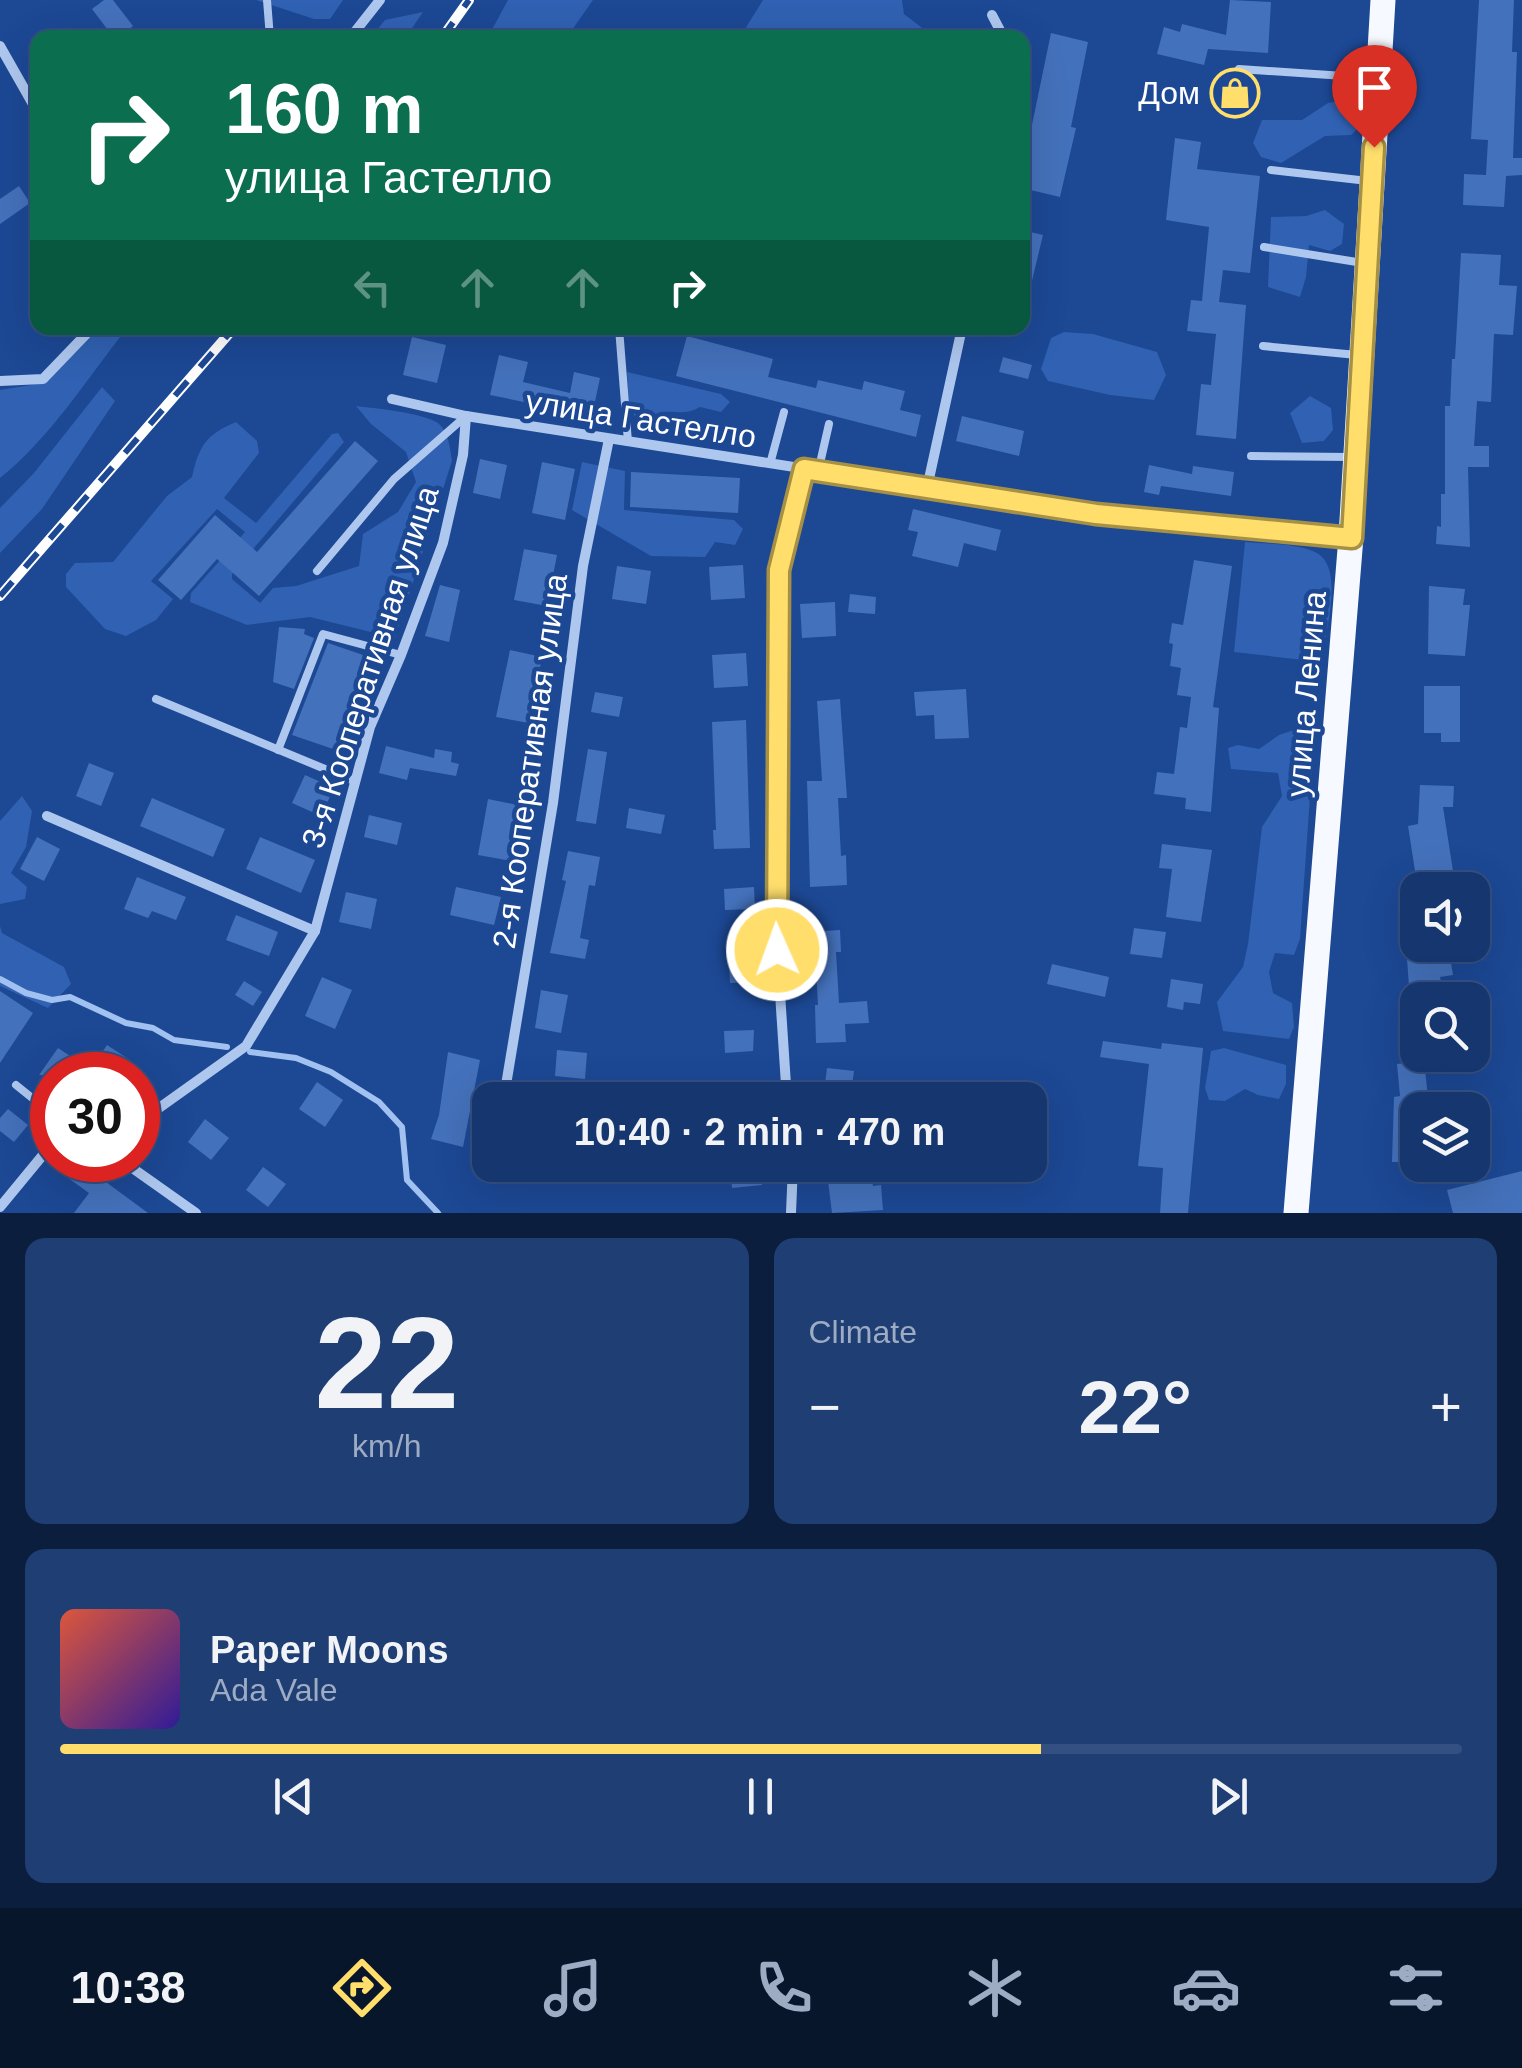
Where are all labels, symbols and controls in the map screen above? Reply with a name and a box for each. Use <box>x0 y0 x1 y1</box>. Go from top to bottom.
pin <box>1332 45 1417 148</box>
icon: arrive <box>1347 60 1402 115</box>
shop icon: Дом <box>1209 67 1261 119</box>
icon: right <box>60 70 190 200</box>
text: 160 m <box>225 70 423 148</box>
place label: Дом <box>1138 75 1200 111</box>
text: улица Гастелло <box>225 152 552 203</box>
icon: left <box>345 260 400 315</box>
icon: ahead <box>450 260 505 315</box>
icon: ahead <box>555 260 610 315</box>
icon: right <box>660 260 715 315</box>
street label: улица Гастелло <box>523 383 759 455</box>
street label: 3-я Кооперативная улица <box>294 481 446 852</box>
street label: 2-я Кооперативная улица <box>486 571 574 951</box>
street label: улица Ленина <box>1279 589 1333 799</box>
map controls <box>1400 872 1490 1182</box>
button: sound <box>1400 872 1490 962</box>
position arrow <box>725 898 829 1002</box>
button: search <box>1400 982 1490 1072</box>
speed limit sign: 30 <box>30 1052 160 1182</box>
button: layers <box>1400 1092 1490 1182</box>
text: 10:40 · 2 min · 470 m <box>574 1111 945 1153</box>
text: 22 <box>314 1290 459 1436</box>
text: Climate <box>809 1314 917 1350</box>
text: 22° <box>1079 1365 1192 1449</box>
text: − <box>809 1376 841 1438</box>
text: + <box>1430 1376 1462 1438</box>
text: km/h <box>352 1428 421 1464</box>
text: Paper Moons <box>210 1629 449 1671</box>
text: Ada Vale <box>210 1672 338 1708</box>
icon: previous <box>266 1769 321 1824</box>
icon: pause <box>733 1769 788 1824</box>
icon: next <box>1201 1769 1256 1824</box>
icon: directions <box>327 1953 397 2023</box>
icon: music <box>538 1953 608 2023</box>
icon: phone <box>749 1953 819 2023</box>
icon: climate <box>960 1953 1030 2023</box>
icon: car <box>1171 1953 1241 2023</box>
icon: filters <box>1381 1953 1451 2023</box>
text: 10:38 <box>70 1962 186 2013</box>

